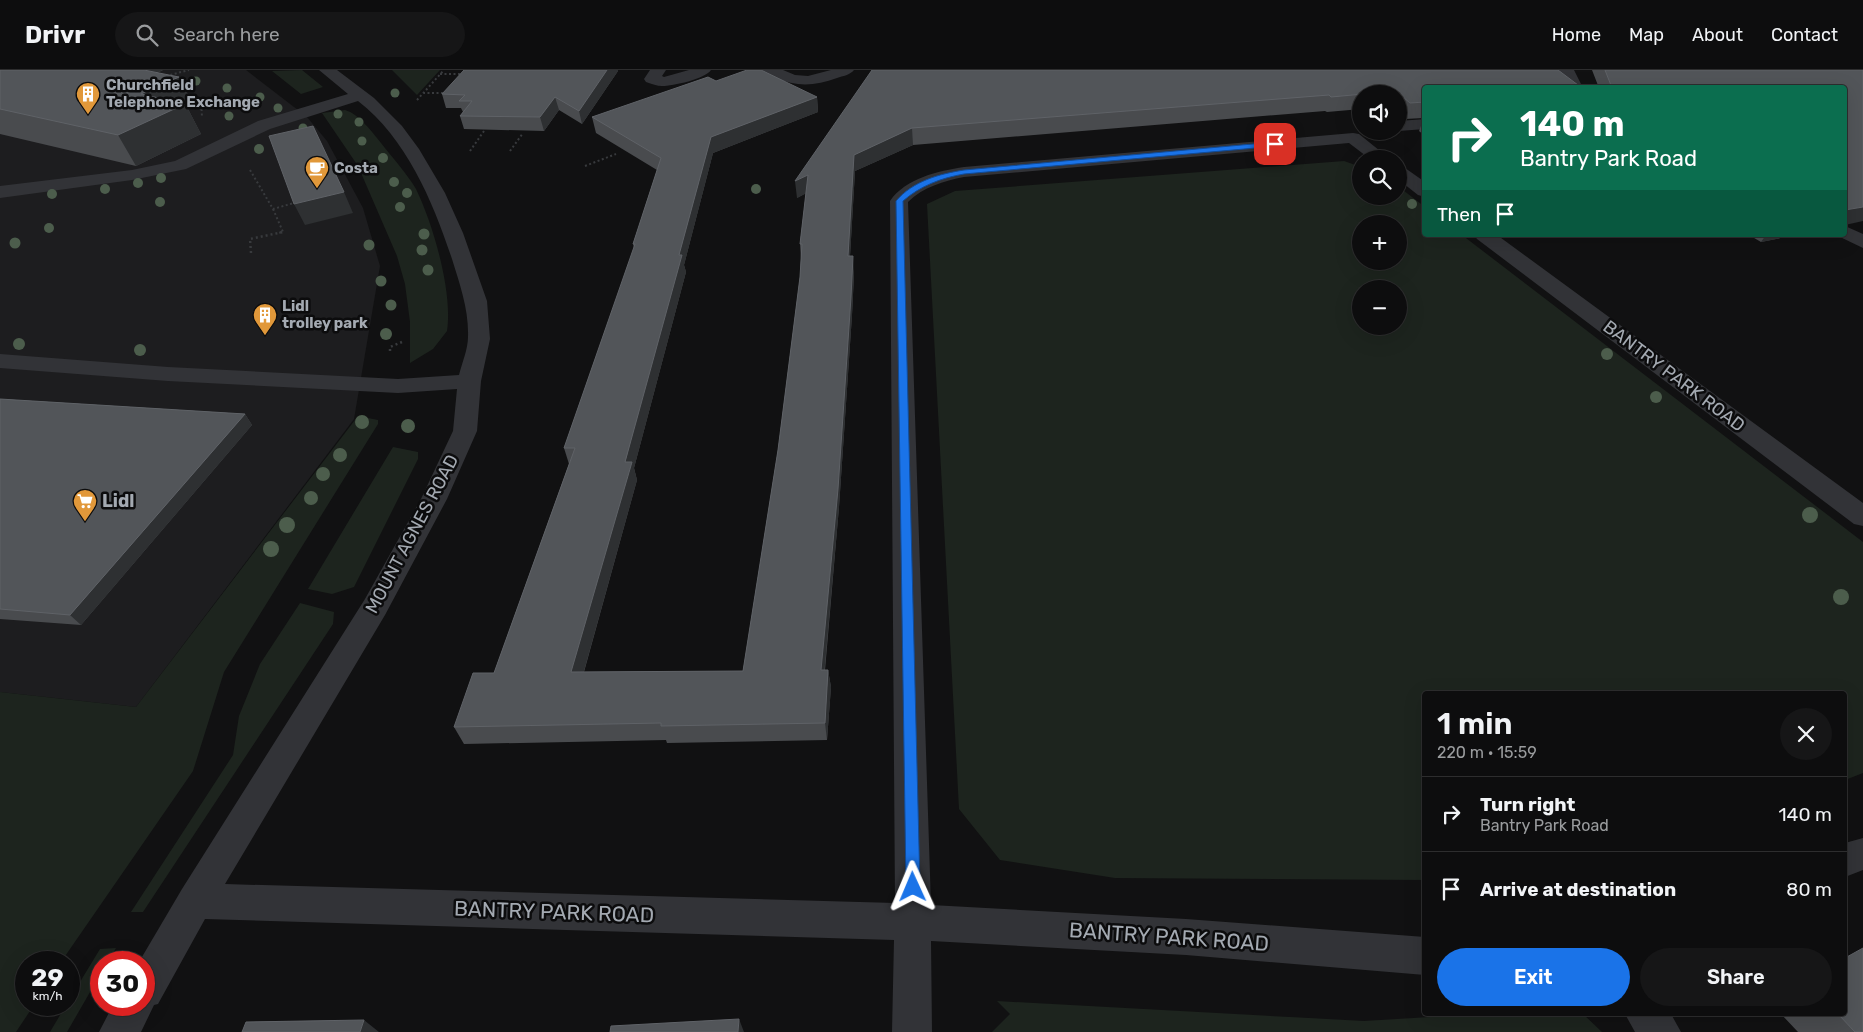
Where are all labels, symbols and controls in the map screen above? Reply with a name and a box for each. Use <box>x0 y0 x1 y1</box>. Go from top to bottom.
search box <box>115 12 465 57</box>
text: Drivr <box>25 21 85 49</box>
icon: search <box>133 21 161 49</box>
text: Search here <box>173 23 280 46</box>
text: Home <box>1552 24 1601 46</box>
text: Map <box>1629 24 1664 46</box>
text: About <box>1692 24 1743 46</box>
text: Contact <box>1771 24 1838 46</box>
place label: Churchfield Telephone Exchange <box>106 76 260 111</box>
building icon: Churchfield Telephone Exchange <box>75 81 101 115</box>
map controls <box>1352 85 1407 335</box>
button: sound <box>1352 85 1407 140</box>
text: 140 m <box>1520 103 1625 145</box>
icon: right <box>1437 105 1502 170</box>
pin <box>1254 123 1296 165</box>
icon: arrive <box>1261 130 1289 158</box>
text: Bantry Park Road <box>1520 145 1697 172</box>
button: search <box>1352 150 1407 205</box>
cafe icon: Costa <box>304 155 330 189</box>
place label: Costa <box>334 159 378 177</box>
icon: arrive <box>1491 200 1519 228</box>
text: Then <box>1437 203 1481 226</box>
button: + <box>1352 215 1407 270</box>
button: − <box>1352 280 1407 335</box>
place label: Lidl trolley park <box>282 297 368 332</box>
building icon: Lidl trolley park <box>252 302 278 336</box>
street label: BANTRY PARK ROAD <box>1599 316 1749 436</box>
street label: MOUNT AGNES ROAD <box>361 451 463 617</box>
supermarket icon: Lidl <box>72 488 98 522</box>
place label: Lidl <box>102 490 134 512</box>
text: 1 min <box>1437 706 1512 742</box>
button: close <box>1780 708 1832 760</box>
text: 220 m · 15:59 <box>1437 743 1537 762</box>
text: Turn right <box>1480 793 1575 816</box>
icon: right <box>1437 800 1465 828</box>
text: 140 m <box>1778 803 1832 826</box>
text: Bantry Park Road <box>1480 816 1609 835</box>
position arrow <box>886 860 938 912</box>
icon: arrive <box>1437 875 1465 903</box>
text: Arrive at destination <box>1480 878 1676 901</box>
text: 80 m <box>1786 878 1832 901</box>
street label: BANTRY PARK ROAD <box>453 896 655 927</box>
street label: BANTRY PARK ROAD <box>1068 917 1270 956</box>
button: Exit <box>1437 948 1630 1006</box>
button: Share <box>1640 948 1832 1006</box>
speed limit sign: 30 <box>90 951 155 1016</box>
text: 29 <box>31 963 64 992</box>
text: km/h <box>33 989 62 1003</box>

